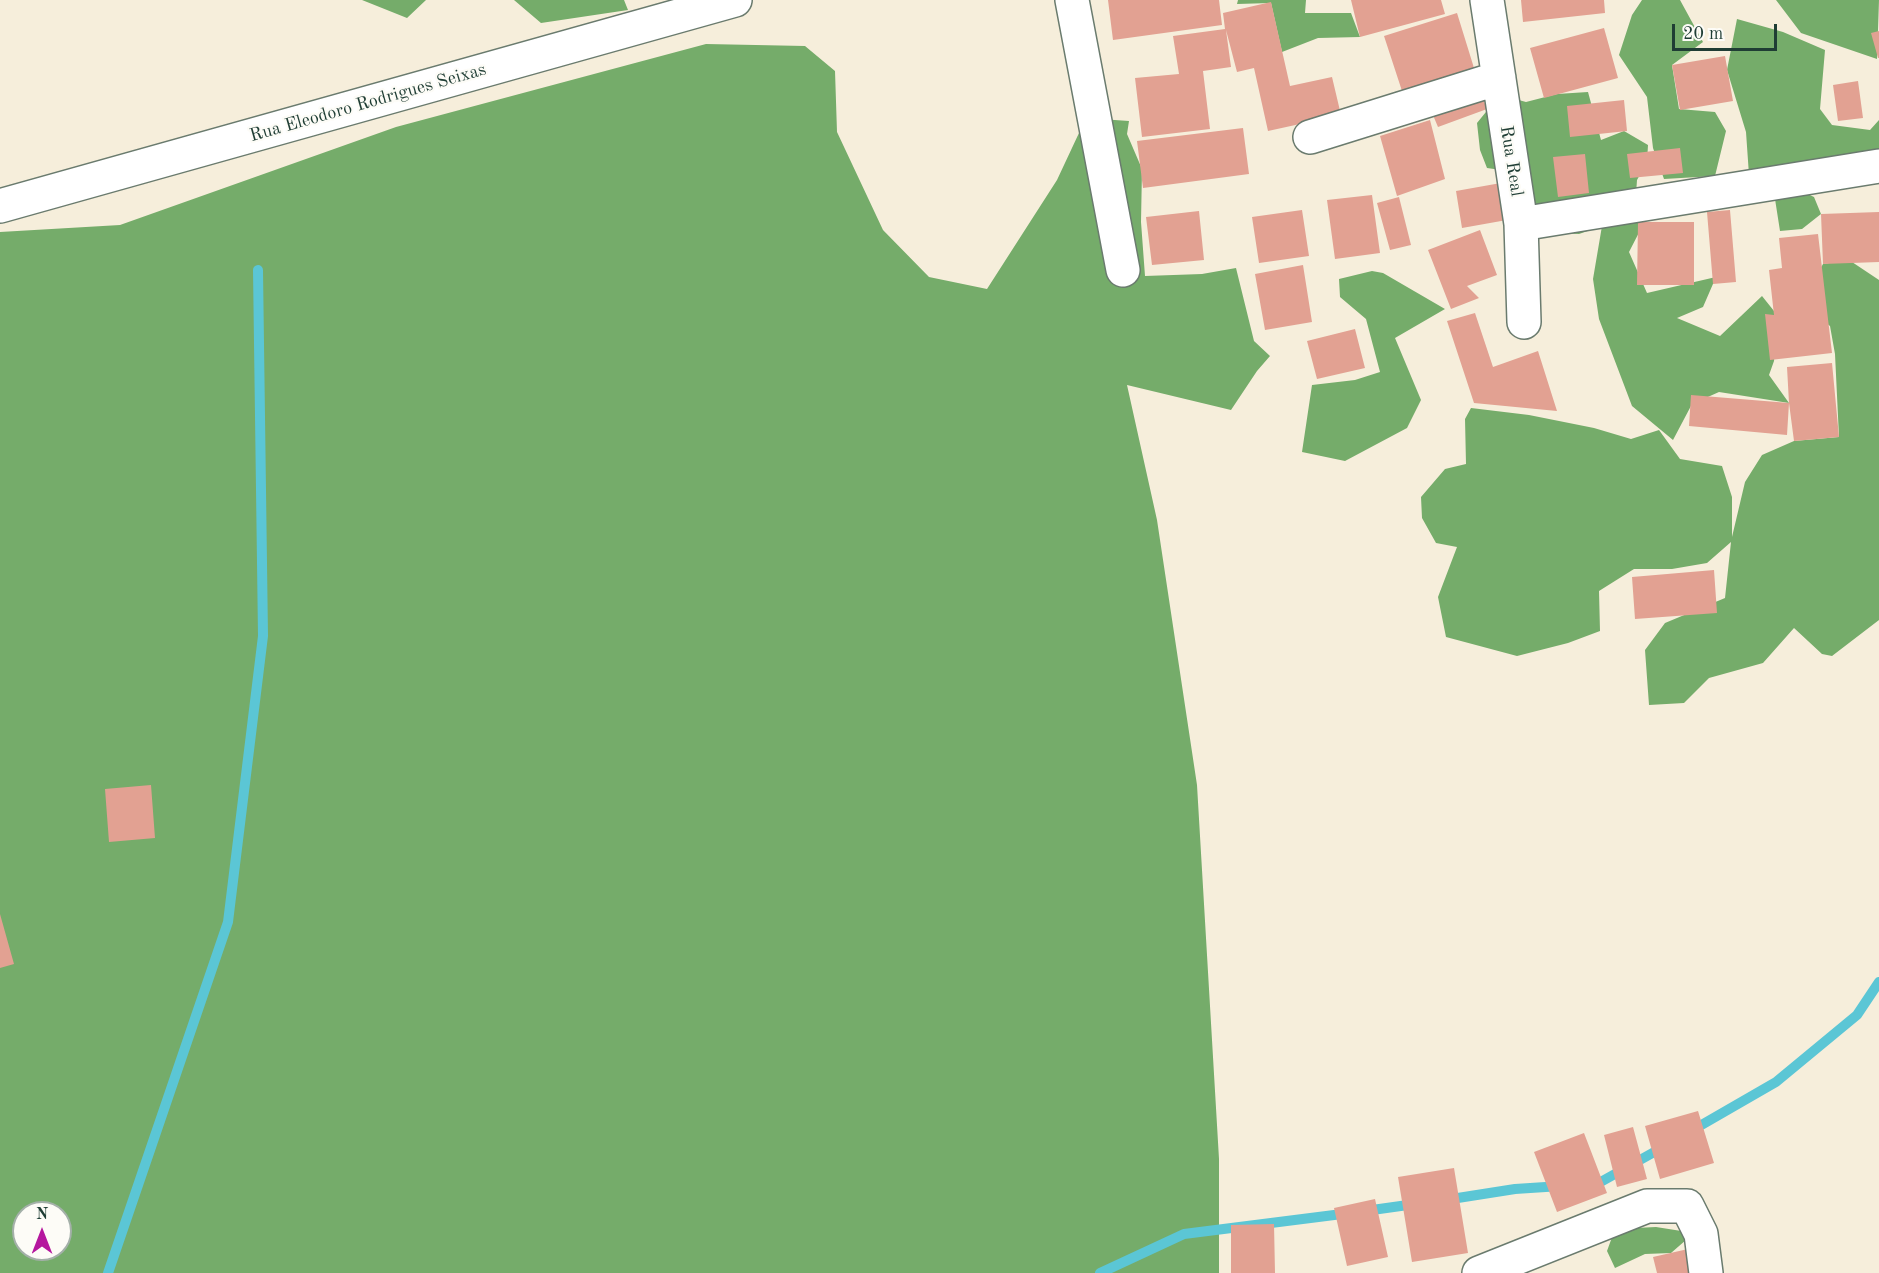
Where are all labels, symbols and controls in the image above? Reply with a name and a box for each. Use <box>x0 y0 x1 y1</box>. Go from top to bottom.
scale bar <box>1675 12 1780 50</box>
text: 20 m <box>1683 25 1723 43</box>
street label: Rua Eleodoro Rodrigues Seixas <box>247 59 489 147</box>
street label: Rua Real <box>1495 124 1527 198</box>
north arrow <box>12 1201 72 1261</box>
text: N <box>36 1207 48 1223</box>

